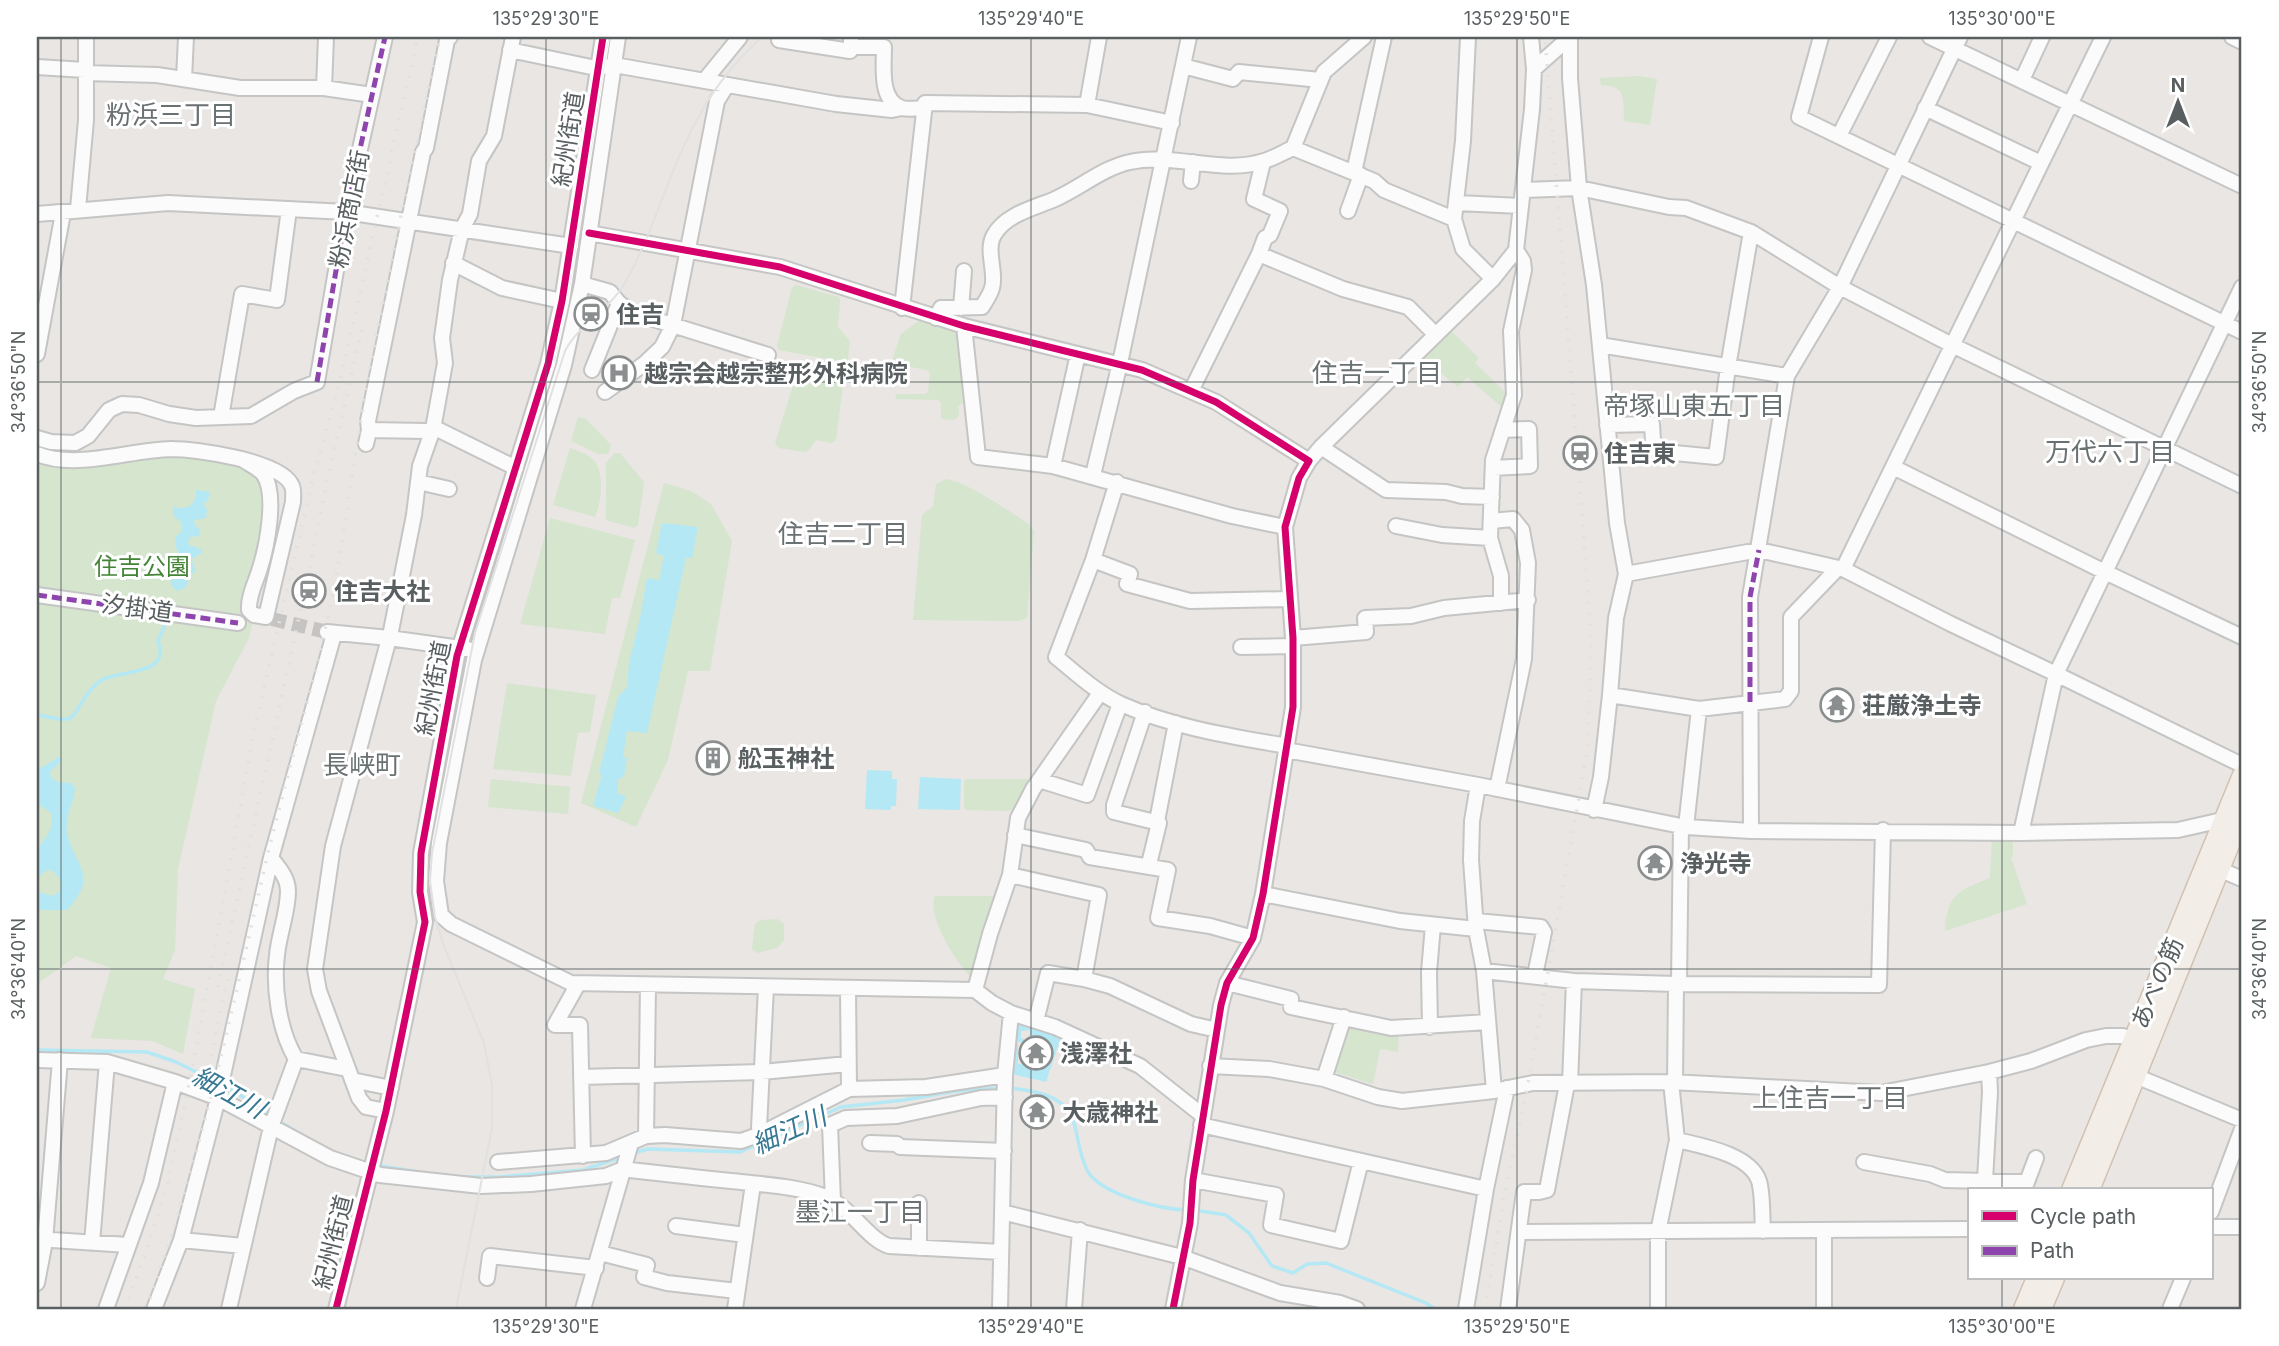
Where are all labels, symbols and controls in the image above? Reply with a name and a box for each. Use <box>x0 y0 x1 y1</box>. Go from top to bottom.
text: 135°29'30"E <box>493 8 599 29</box>
text: 135°29'40"E <box>978 8 1084 29</box>
text: 135°29'50"E <box>1464 8 1570 29</box>
text: 135°30'00"E <box>1948 8 2056 29</box>
north arrow <box>2142 66 2212 136</box>
text: N <box>2171 74 2185 97</box>
street label: 紀州街道 <box>546 89 590 189</box>
district label: 粉浜三丁目 <box>106 99 236 130</box>
street label: 粉浜商店街 <box>323 147 375 271</box>
station icon: 住吉 <box>572 295 610 333</box>
place label: 住吉 <box>616 300 664 329</box>
text: 34°36'50"N <box>8 331 29 433</box>
text: 34°36'50"N <box>2249 331 2270 433</box>
hospital icon: 越宗会越宗整形外科病院 <box>600 354 638 392</box>
district label: 住吉一丁目 <box>1312 357 1442 388</box>
place label: 越宗会越宗整形外科病院 <box>644 359 908 388</box>
district label: 帝塚山東五丁目 <box>1603 390 1785 421</box>
station icon: 住吉東 <box>1561 434 1599 472</box>
district label: 万代六丁目 <box>2045 436 2175 467</box>
place label: 住吉東 <box>1604 439 1676 468</box>
district label: 住吉二丁目 <box>778 518 908 549</box>
park label: 住吉公園 <box>94 552 190 581</box>
station icon: 住吉大社 <box>290 572 328 610</box>
place label: 住吉大社 <box>334 577 430 606</box>
street label: 汐掛道 <box>99 589 175 627</box>
street label: 紀州街道 <box>410 638 456 738</box>
temple icon: 荘厳浄土寺 <box>1818 686 1856 724</box>
place label: 荘厳浄土寺 <box>1862 691 1982 720</box>
building icon: 舩玉神社 <box>694 739 732 777</box>
place label: 舩玉神社 <box>738 744 834 773</box>
district label: 長峡町 <box>323 749 401 780</box>
temple icon: 浄光寺 <box>1636 844 1674 882</box>
place label: 浄光寺 <box>1680 849 1752 878</box>
text: 34°36'40"N <box>8 918 29 1020</box>
text: 34°36'40"N <box>2249 918 2270 1020</box>
street label: あべの筋 <box>2125 933 2189 1033</box>
temple icon: 浅澤社 <box>1017 1034 1055 1072</box>
place label: 浅澤社 <box>1060 1039 1132 1068</box>
water label: 細江川 <box>187 1060 273 1126</box>
district label: 上住吉一丁目 <box>1752 1082 1908 1113</box>
temple icon: 大歳神社 <box>1018 1093 1056 1131</box>
place label: 大歳神社 <box>1062 1098 1158 1127</box>
water label: 細江川 <box>747 1099 834 1160</box>
legend <box>1968 1188 2212 1280</box>
street label: 紀州街道 <box>307 1192 359 1292</box>
district label: 墨江一丁目 <box>795 1196 925 1227</box>
text: Cycle path <box>2030 1204 2136 1229</box>
text: Path <box>2030 1238 2075 1263</box>
text: 135°29'30"E <box>493 1316 599 1337</box>
text: 135°29'40"E <box>978 1316 1084 1337</box>
text: 135°29'50"E <box>1464 1316 1570 1337</box>
text: 135°30'00"E <box>1948 1316 2056 1337</box>

